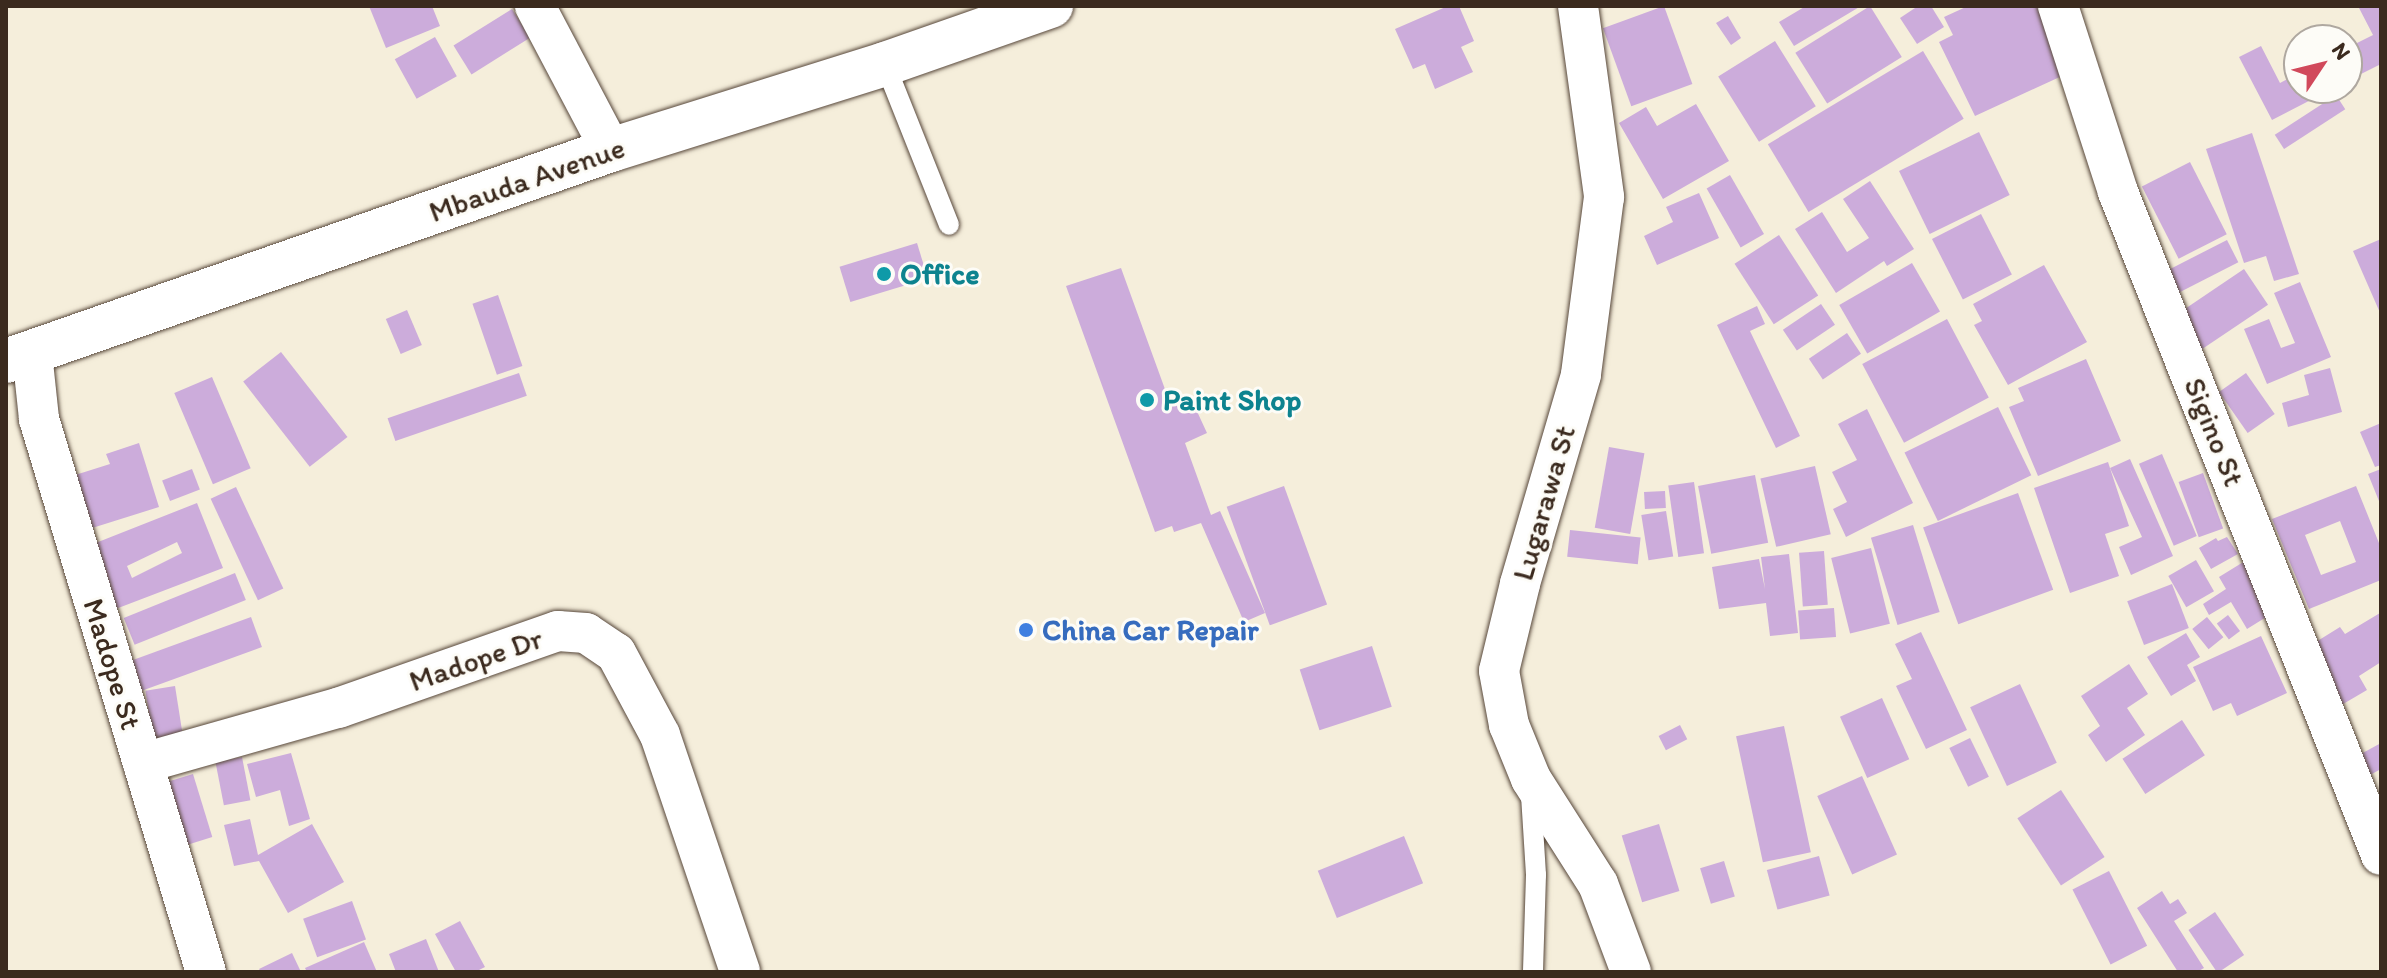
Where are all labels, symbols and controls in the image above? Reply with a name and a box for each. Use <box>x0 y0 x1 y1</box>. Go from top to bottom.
north arrow <box>2283 24 2363 104</box>
text: N <box>2326 37 2357 65</box>
street label: Mbauda Avenue <box>425 130 629 230</box>
place label: Office <box>900 256 980 292</box>
marker: Office <box>875 265 893 283</box>
street label: Sigino St <box>2176 373 2252 491</box>
place label: Paint Shop <box>1163 382 1301 418</box>
marker: Paint Shop <box>1138 391 1156 409</box>
street label: Lugarawa St <box>1505 421 1583 585</box>
street label: Madope St <box>75 594 149 734</box>
place label: China Car Repair <box>1042 612 1258 648</box>
street label: Madope Dr <box>405 620 547 700</box>
marker: China Car Repair <box>1017 621 1035 639</box>

